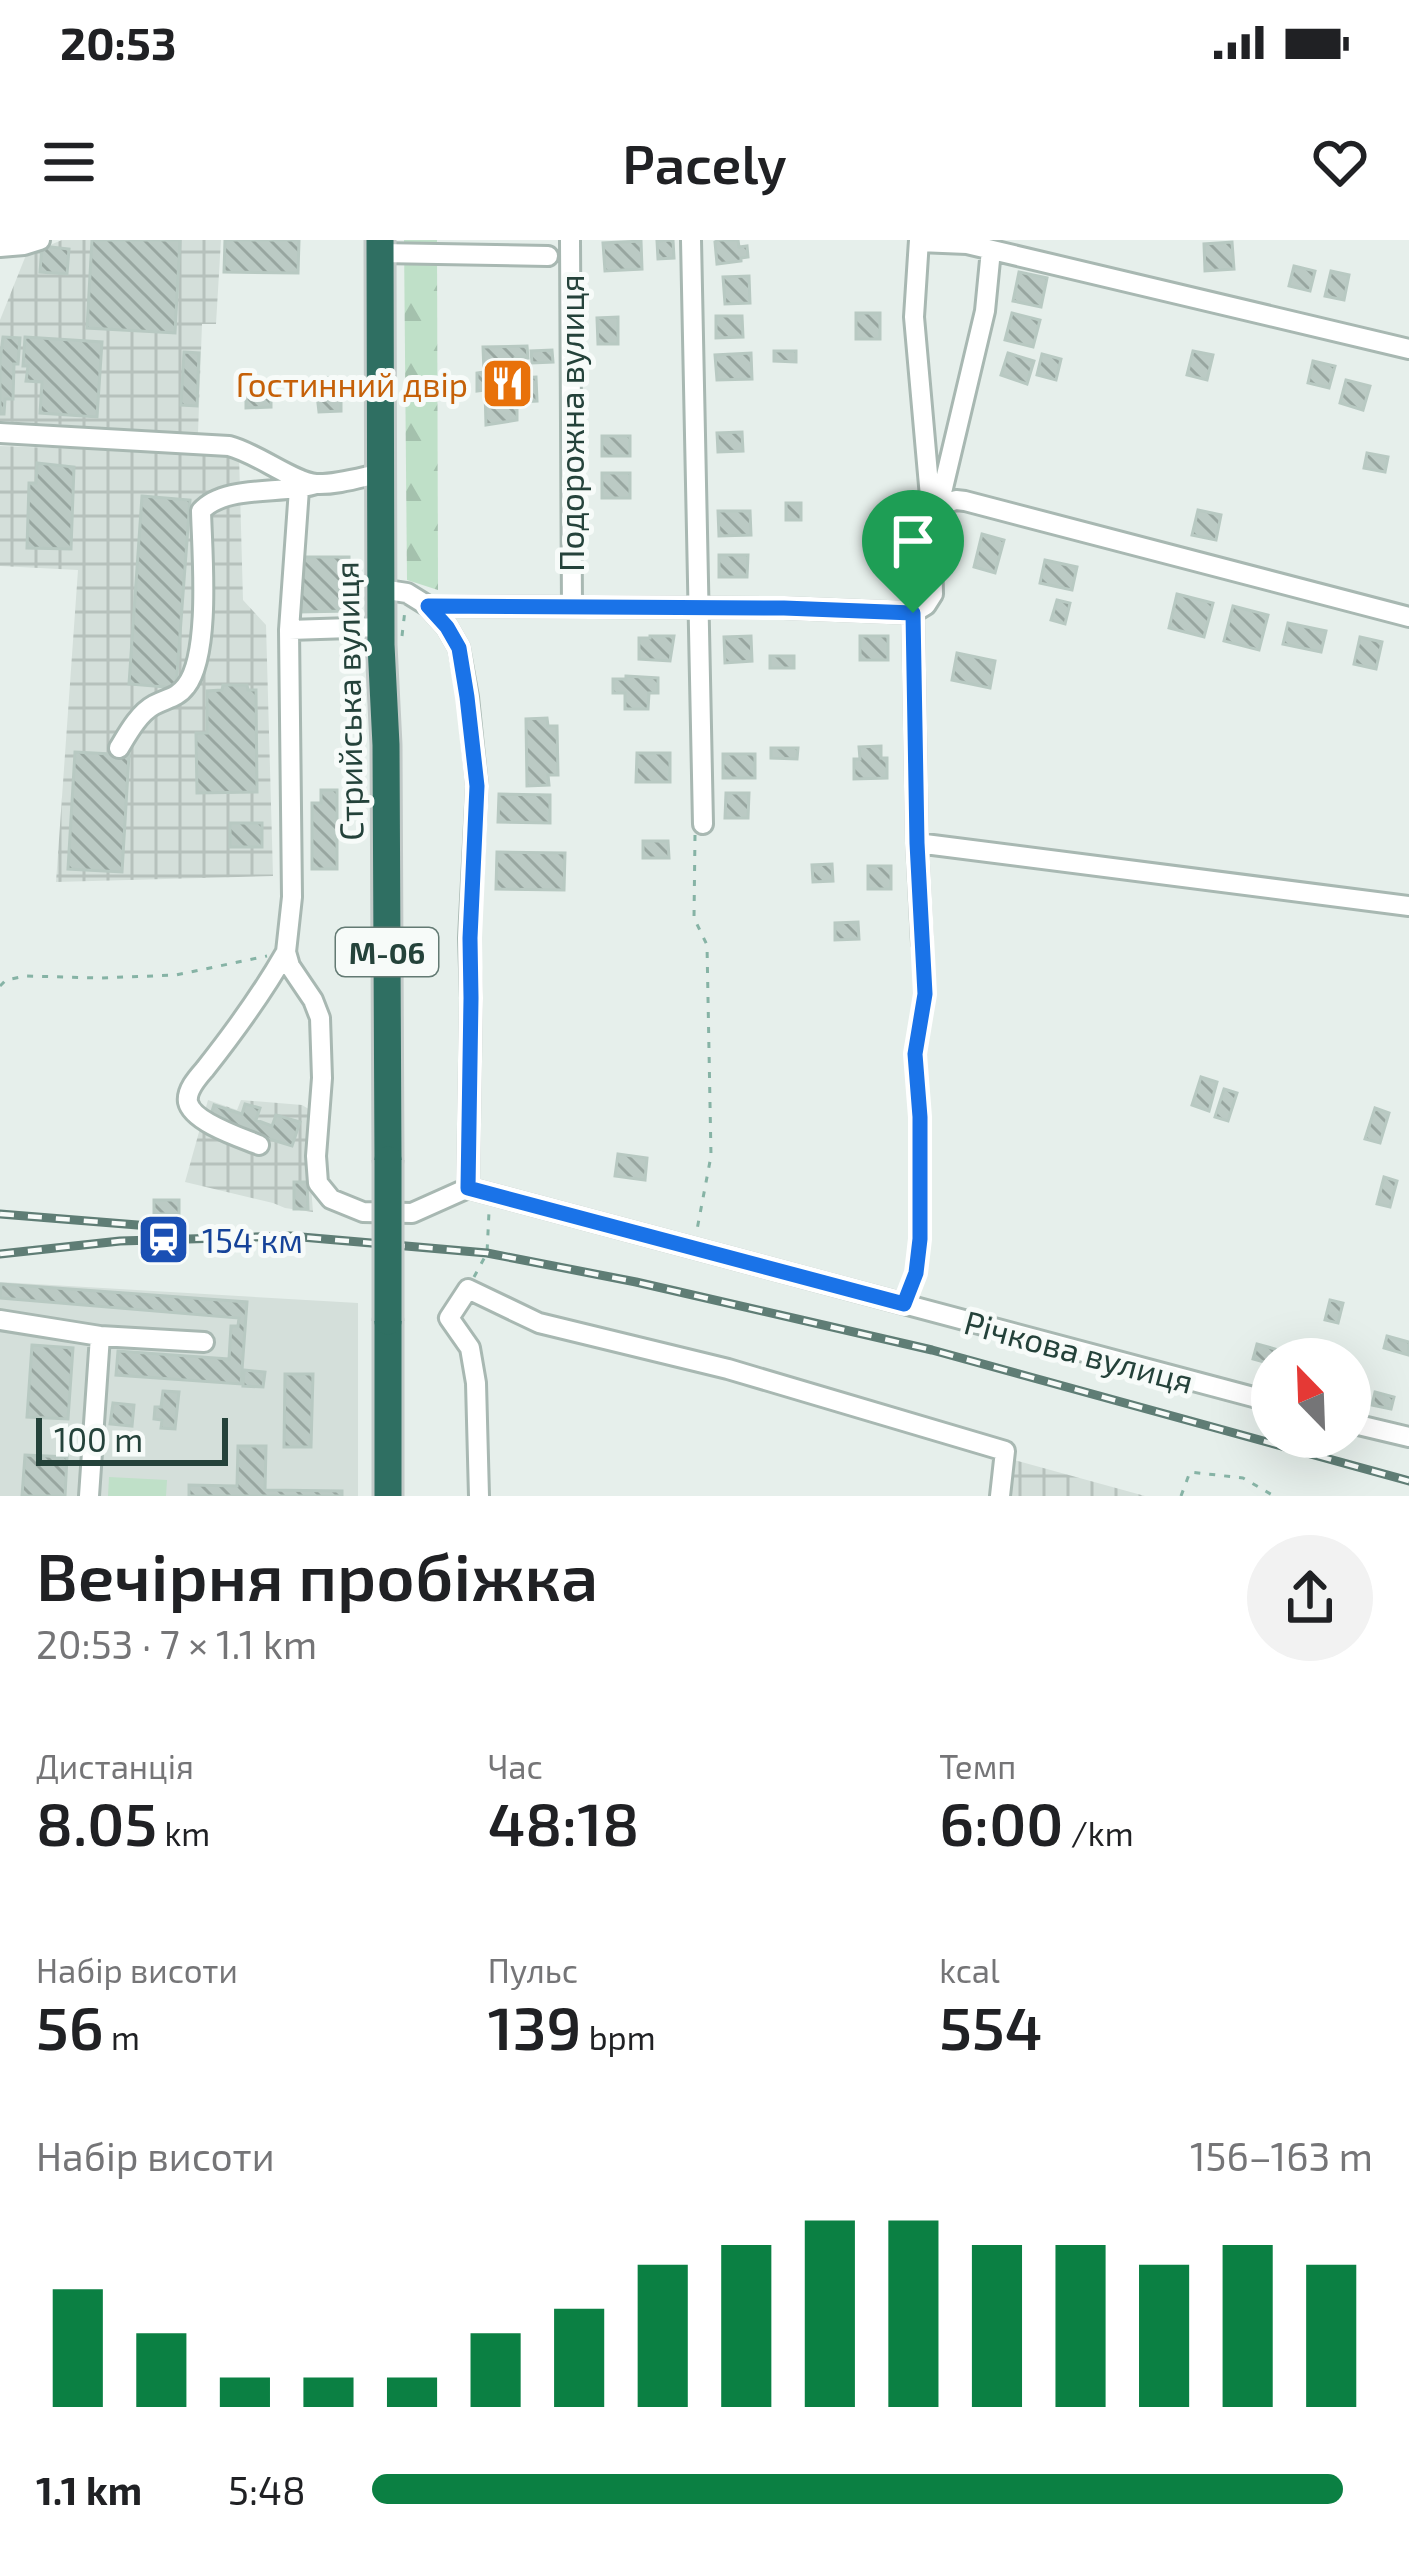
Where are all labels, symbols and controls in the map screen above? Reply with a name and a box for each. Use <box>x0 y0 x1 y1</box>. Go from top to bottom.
text: 20:53 <box>60 15 176 69</box>
icon: menu <box>36 129 102 195</box>
icon: heart <box>1307 129 1373 195</box>
text: Pacely <box>622 130 787 195</box>
street label: Подорожна вулиця <box>551 274 592 572</box>
restaurant icon: Гостинний двір <box>479 356 535 412</box>
place label: Гостинний двір <box>236 364 468 404</box>
pin <box>862 490 964 613</box>
icon: arrive <box>880 508 946 574</box>
street label: Стрийська вулиця <box>326 561 371 841</box>
road number: М-06 <box>336 928 438 976</box>
station icon: 154 км <box>135 1212 191 1268</box>
place label: 154 км <box>202 1220 303 1260</box>
street label: Річкова вулиця <box>960 1301 1198 1402</box>
north arrow <box>1251 1338 1371 1458</box>
map controls <box>1251 1338 1371 1458</box>
scale bar <box>36 1412 228 1465</box>
text: 100 m <box>54 1419 143 1459</box>
text: Вечірня пробіжка <box>36 1535 598 1614</box>
button: share <box>1247 1535 1373 1661</box>
text: 20:53 · 7 × 1.1 km <box>36 1620 317 1667</box>
text: Дистанція <box>36 1746 194 1786</box>
text: Час <box>488 1746 543 1786</box>
text: Темп <box>939 1746 1016 1786</box>
text: 8.05 <box>36 1786 157 1858</box>
text: 48:18 <box>488 1786 639 1858</box>
text: 6:00 <box>939 1786 1063 1858</box>
text: km <box>157 1813 210 1853</box>
text: /km <box>1063 1813 1134 1853</box>
text: Набір висоти <box>36 1950 238 1990</box>
text: Пульс <box>488 1950 578 1990</box>
text: kcal <box>939 1950 1000 1990</box>
text: 56 <box>36 1990 104 2062</box>
text: 139 <box>488 1990 581 2062</box>
text: 554 <box>939 1990 1042 2062</box>
text: m <box>104 2017 140 2057</box>
text: bpm <box>581 2017 656 2057</box>
text: Набір висоти <box>36 2132 275 2179</box>
text: 156–163 m <box>1190 2132 1373 2179</box>
text: 1.1 km <box>36 2466 142 2513</box>
text: 5:48 <box>228 2466 306 2513</box>

